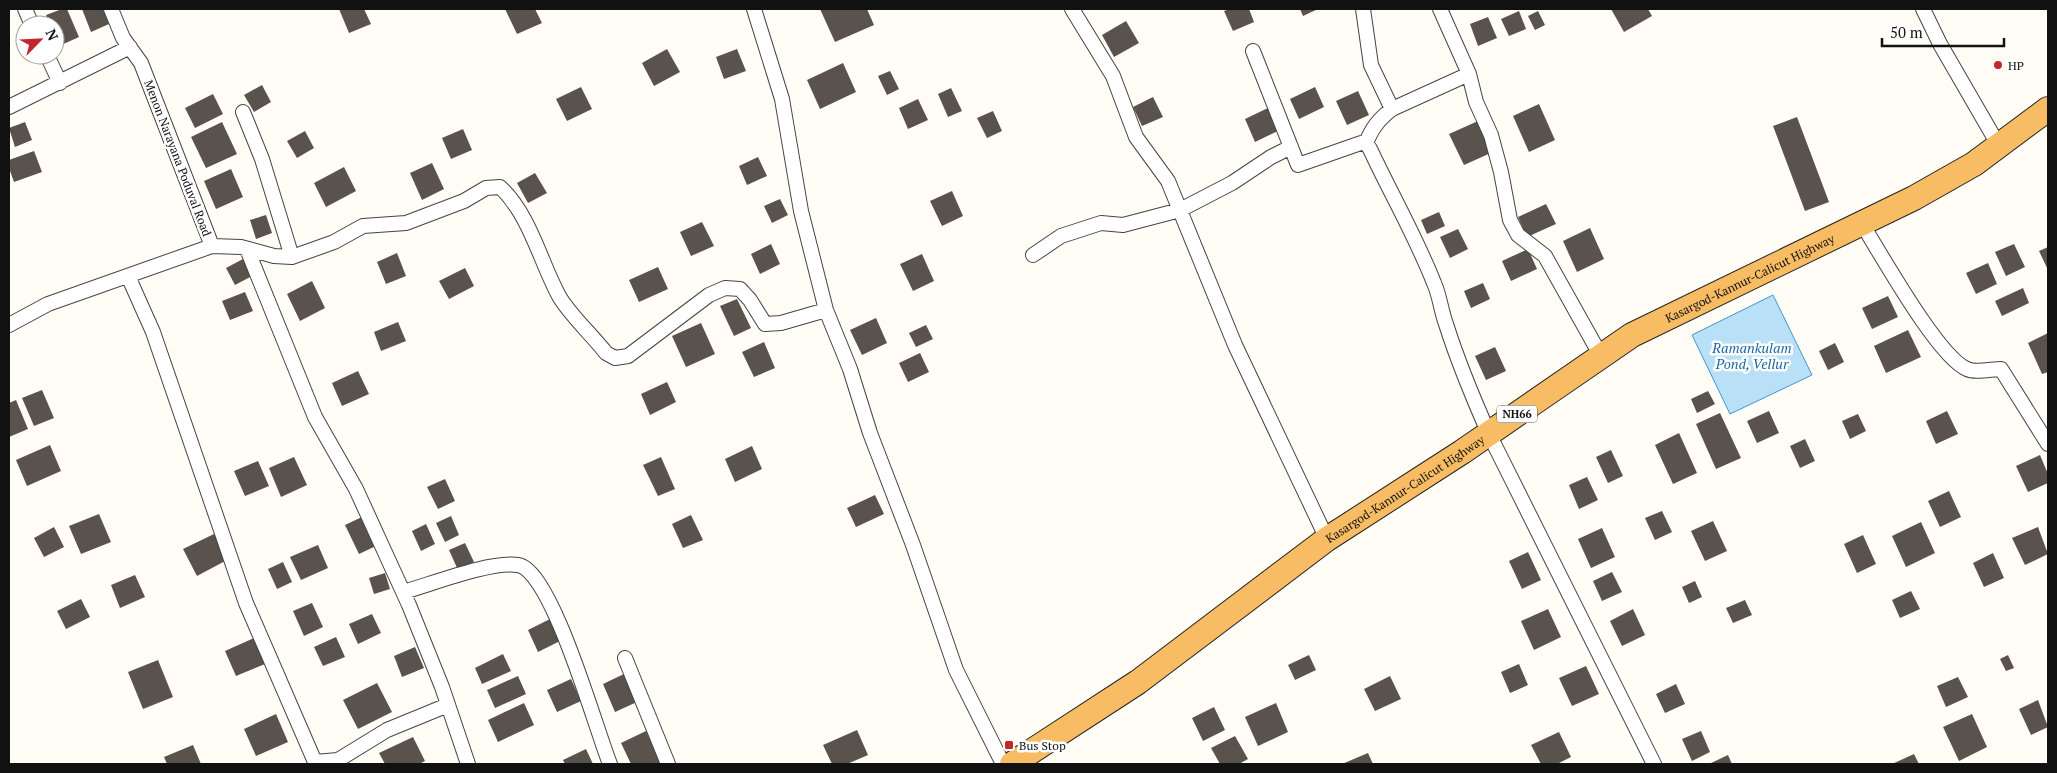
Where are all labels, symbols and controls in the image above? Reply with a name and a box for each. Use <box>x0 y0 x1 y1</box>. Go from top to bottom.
north arrow <box>15 15 65 65</box>
scale bar <box>1882 15 2004 47</box>
text: 50 m <box>1890 22 1923 42</box>
text: N <box>41 26 63 44</box>
place label: HP <box>2008 58 2024 73</box>
marker: HP <box>1992 59 2004 71</box>
street label: Menon Narayana Poduval Road <box>141 78 215 239</box>
street label: Kasargod-Kannur-Calicut Highway <box>1663 230 1837 325</box>
water label: Ramankulam Pond, Vellur <box>1711 338 1792 373</box>
road number: NH66 <box>1497 406 1537 422</box>
street label: Kasargod-Kannur-Calicut Highway <box>1323 431 1488 546</box>
place label: Bus Stop <box>1019 738 1066 753</box>
marker: Bus Stop <box>1003 739 1015 751</box>

